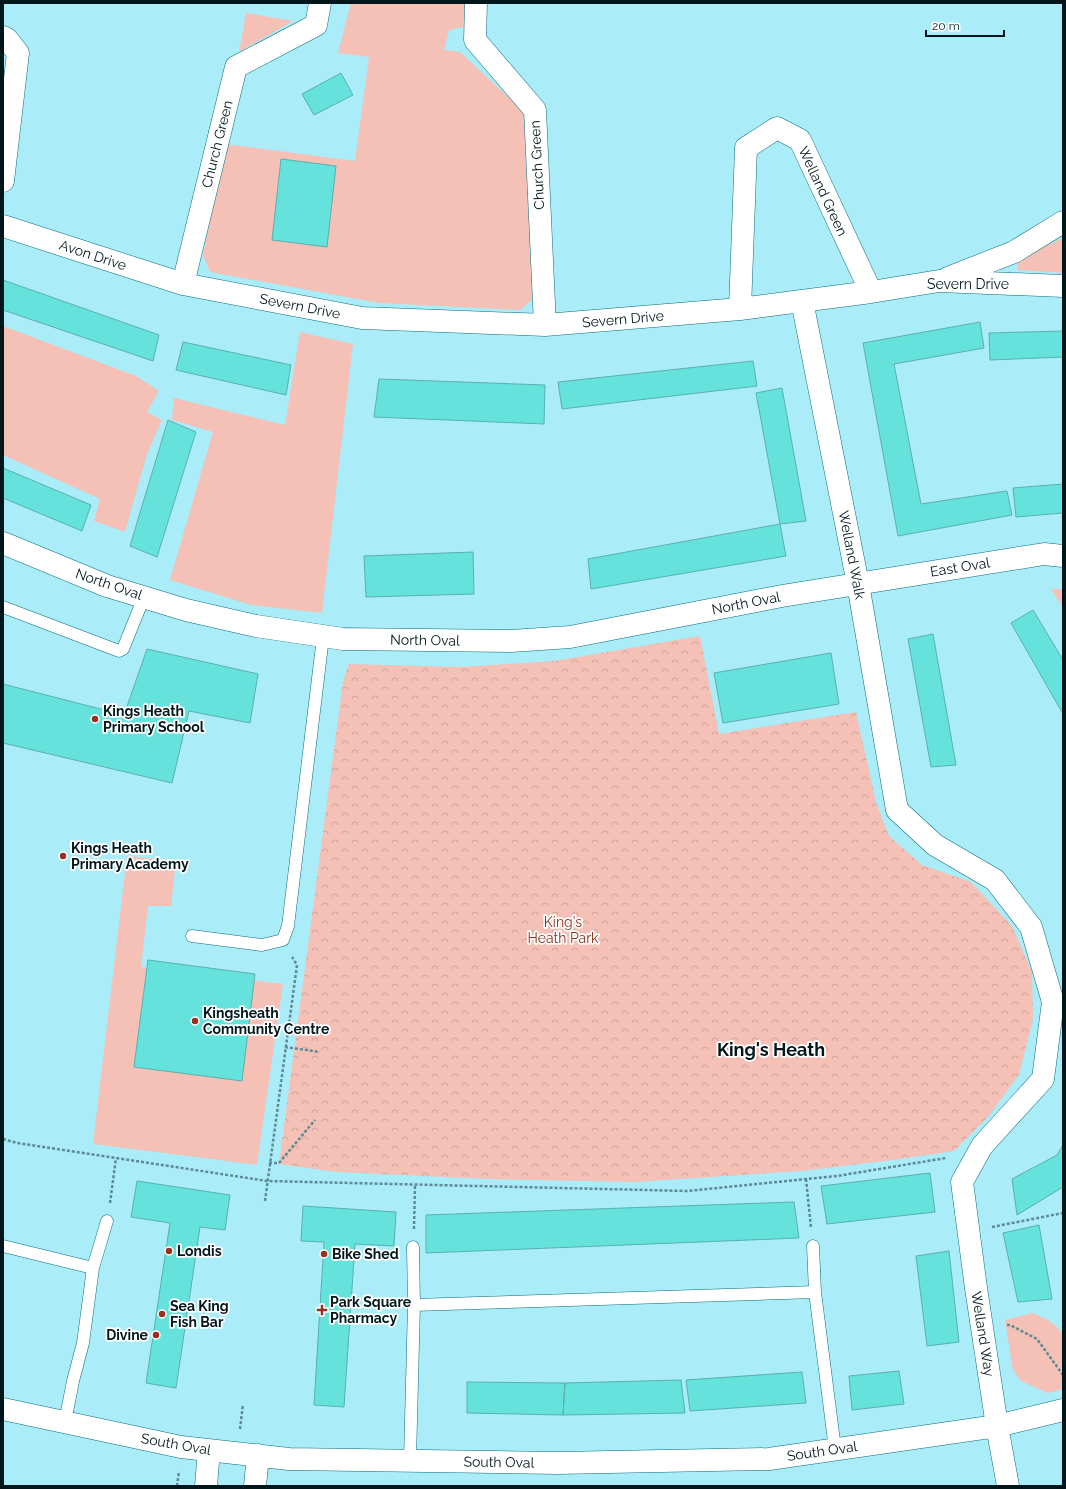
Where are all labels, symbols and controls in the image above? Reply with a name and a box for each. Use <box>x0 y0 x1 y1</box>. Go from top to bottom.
scale bar <box>926 12 1004 38</box>
text: 20 m <box>932 19 960 33</box>
street label: Church Green <box>198 99 236 189</box>
street label: Church Green <box>527 120 547 210</box>
street label: Welland Green <box>795 144 851 238</box>
street label: Avon Drive <box>57 237 129 273</box>
street label: Severn Drive <box>927 276 1009 292</box>
street label: Severn Drive <box>258 290 342 322</box>
street label: Severn Drive <box>581 307 665 331</box>
street label: Welland Walk <box>836 509 869 601</box>
street label: East Oval <box>929 554 991 580</box>
street label: North Oval <box>73 565 145 603</box>
street label: North Oval <box>710 588 782 617</box>
street label: North Oval <box>390 631 460 649</box>
place label: Kings Heath Primary School <box>103 703 205 735</box>
marker: Kings Heath Primary School <box>90 714 100 724</box>
place label: Kings Heath Primary Academy <box>71 840 189 872</box>
marker: Kings Heath Primary Academy <box>58 851 68 861</box>
park label: King's Heath Park <box>527 914 599 946</box>
place label: Kingsheath Community Centre <box>203 1005 330 1037</box>
marker: Kingsheath Community Centre <box>190 1016 200 1026</box>
district label: King's Heath <box>717 1039 825 1060</box>
place label: Londis <box>177 1243 222 1259</box>
marker: Londis <box>164 1246 174 1256</box>
place label: Bike Shed <box>332 1246 399 1262</box>
marker: Bike Shed <box>319 1249 329 1259</box>
street label: Welland Way <box>968 1290 998 1378</box>
place label: Park Square Pharmacy <box>330 1294 412 1326</box>
place label: Sea King Fish Bar <box>170 1298 229 1330</box>
marker: Park Square Pharmacy <box>317 1305 327 1315</box>
marker: Sea King Fish Bar <box>157 1309 167 1319</box>
place label: Divine <box>106 1327 149 1343</box>
marker: Divine <box>151 1330 161 1340</box>
street label: South Oval <box>140 1430 212 1458</box>
street label: South Oval <box>786 1438 858 1464</box>
street label: South Oval <box>463 1453 535 1471</box>

